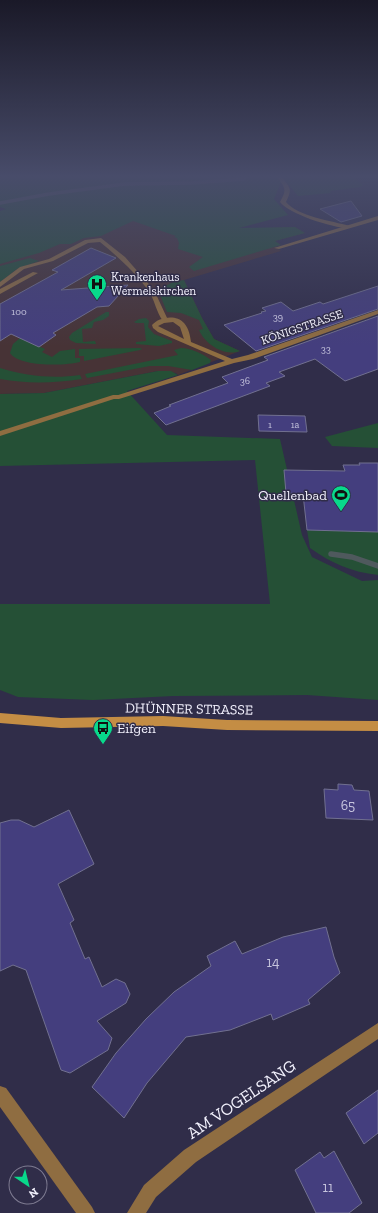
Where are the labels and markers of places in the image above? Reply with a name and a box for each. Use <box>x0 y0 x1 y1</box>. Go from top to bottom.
place label: Krankenhaus Wermelskirchen <box>111 270 196 298</box>
hospital icon: Krankenhaus Wermelskirchen <box>86 273 108 301</box>
sports icon: Quellenbad <box>330 484 352 512</box>
place label: Quellenbad <box>258 487 327 504</box>
bus stop icon: Eifgen <box>92 717 114 745</box>
place label: Eifgen <box>117 720 156 737</box>

